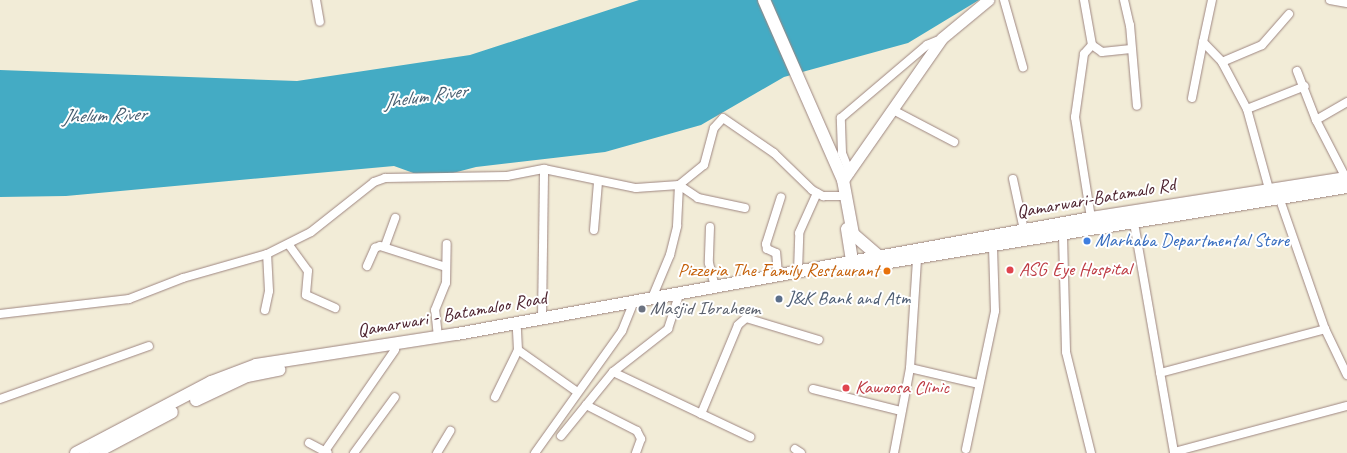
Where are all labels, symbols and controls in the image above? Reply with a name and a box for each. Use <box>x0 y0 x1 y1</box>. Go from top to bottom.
water label: Jhelum River <box>382 78 468 114</box>
water label: Jhelum River <box>62 102 146 128</box>
street label: Qamarwari-Batamalo Rd <box>1015 174 1177 224</box>
place label: Marhaba Departmental Store <box>1095 230 1289 252</box>
marker: Marhaba Departmental Store <box>1082 236 1092 246</box>
place label: ASG Eye Hospital <box>1019 259 1130 281</box>
place label: Pizzeria The Family Restaurant <box>678 260 879 282</box>
marker: ASG Eye Hospital <box>1004 264 1016 276</box>
marker: Pizzeria The Family Restaurant <box>882 266 892 276</box>
street label: Qamarwari - Batamaloo Road <box>356 287 548 343</box>
place label: J&K Bank and Atm <box>787 288 912 310</box>
marker: J&K Bank and Atm <box>774 294 784 304</box>
place label: Masjid Ibraheem <box>650 298 761 320</box>
marker: Masjid Ibraheem <box>637 304 647 314</box>
place label: Kawoosa Clinic <box>855 377 949 399</box>
marker: Kawoosa Clinic <box>840 382 852 394</box>

